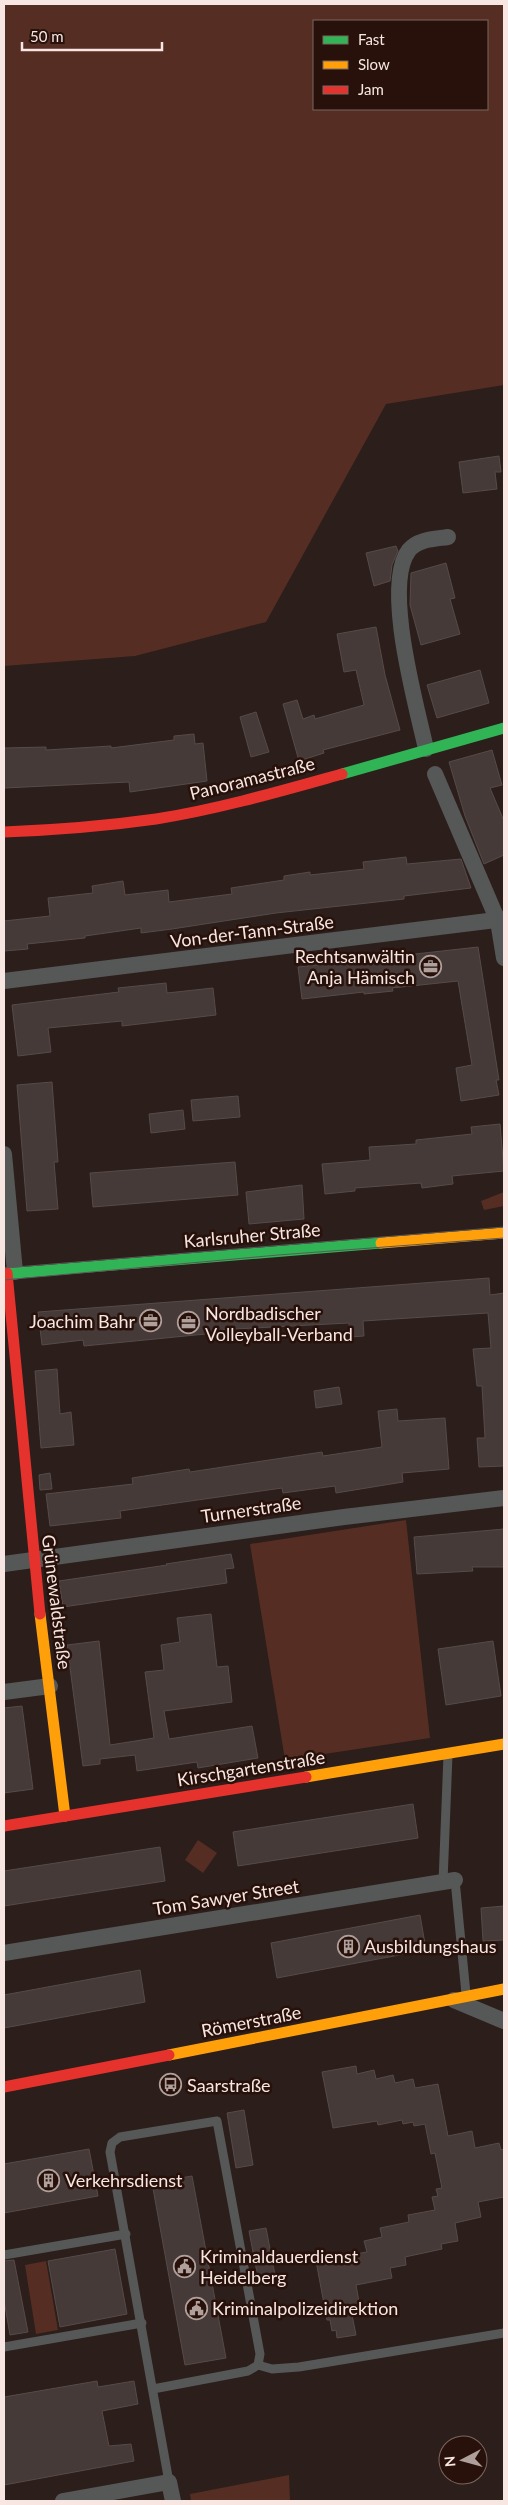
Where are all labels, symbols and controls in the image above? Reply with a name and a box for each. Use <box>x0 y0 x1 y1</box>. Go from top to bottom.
scale bar <box>22 20 162 52</box>
legend <box>313 20 488 110</box>
text: 50 m <box>30 27 64 45</box>
text: Fast <box>358 30 385 48</box>
text: Slow <box>358 55 390 73</box>
text: Jam <box>358 80 384 98</box>
street label: Panoramastraße <box>187 752 317 804</box>
street label: Von-der-Tann-Straße <box>169 910 335 952</box>
place label: Rechtsanwältin Anja Hämisch <box>295 945 415 988</box>
office icon: Rechtsanwältin Anja Hämisch <box>419 954 443 978</box>
street label: Karlsruher Straße <box>183 1218 321 1252</box>
place label: Nordbadischer Volleyball-Verband <box>205 1302 353 1345</box>
office icon: Joachim Bahr <box>139 1309 163 1333</box>
place label: Joachim Bahr <box>29 1310 135 1332</box>
office icon: Nordbadischer Volleyball-Verband <box>177 1311 201 1335</box>
street label: Turnerstraße <box>199 1491 303 1527</box>
street label: Grünewaldstraße <box>38 1533 76 1671</box>
street label: Kirschgartenstraße <box>175 1745 327 1791</box>
street label: Tom Sawyer Street <box>151 1875 301 1919</box>
building icon: Ausbildungshaus <box>336 1934 360 1958</box>
place label: Ausbildungshaus <box>364 1935 497 1957</box>
street label: Römerstraße <box>199 2001 303 2041</box>
bus stop icon: Saarstraße <box>159 2073 183 2097</box>
place label: Saarstraße <box>187 2074 271 2096</box>
building icon: Verkehrsdienst <box>37 2168 61 2192</box>
place label: Verkehrsdienst <box>65 2169 183 2191</box>
place label: Kriminaldauerdienst Heidelberg <box>200 2245 359 2288</box>
public building icon: Kriminaldauerdienst Heidelberg <box>172 2254 196 2278</box>
public building icon: Kriminalpolizeidirektion <box>184 2296 208 2320</box>
place label: Kriminalpolizeidirektion <box>212 2297 398 2319</box>
north arrow <box>438 2435 488 2485</box>
text: N <box>441 2455 459 2468</box>

